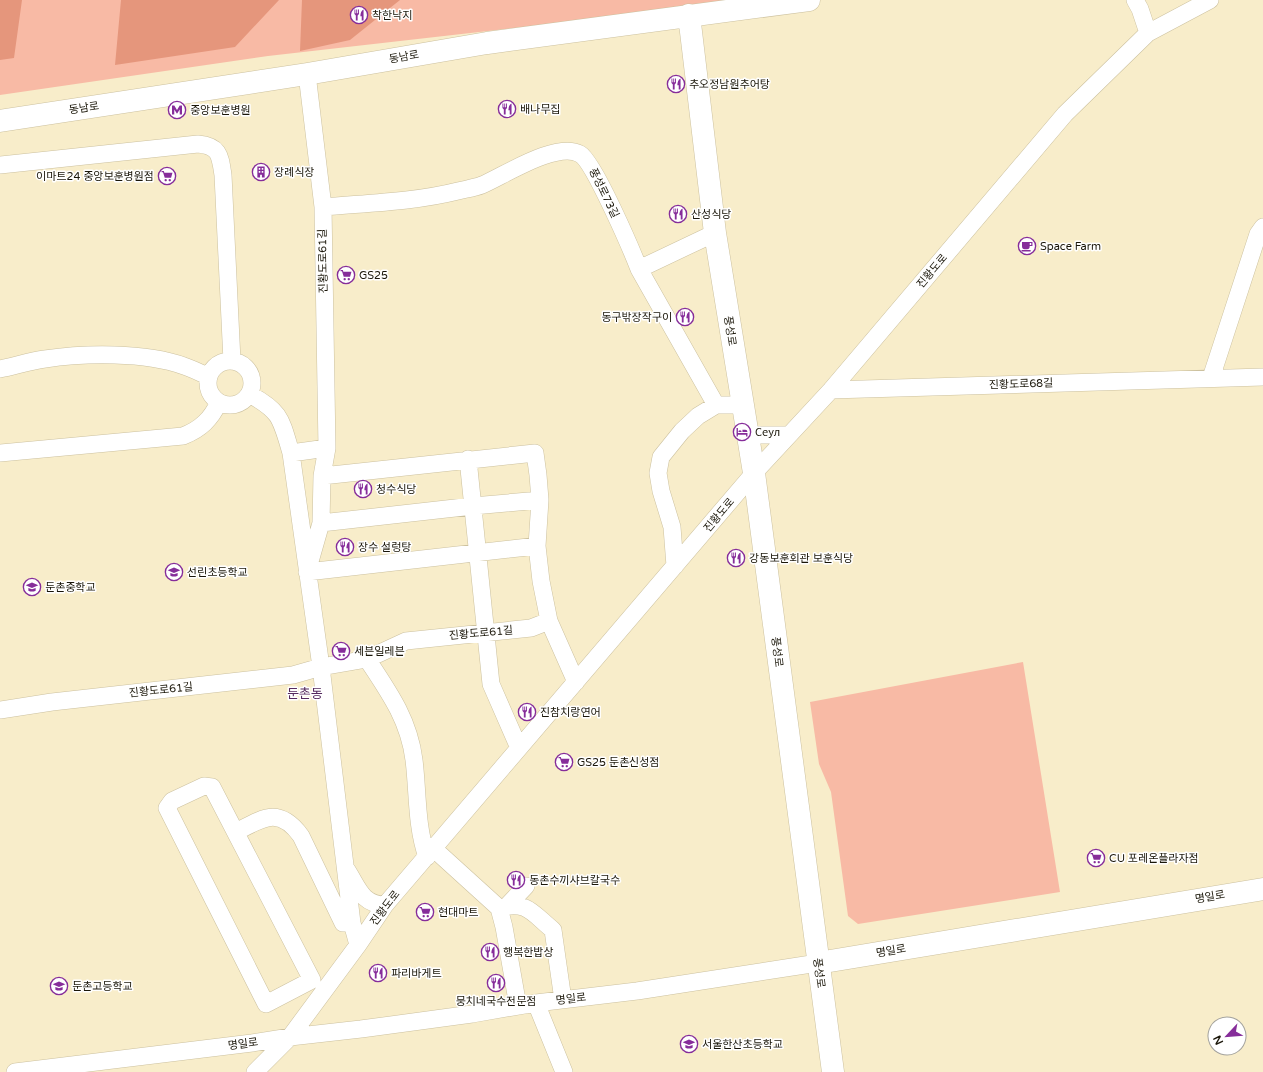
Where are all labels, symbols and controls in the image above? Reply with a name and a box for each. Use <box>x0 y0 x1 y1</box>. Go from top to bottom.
restaurant icon: 착한낙지 <box>349 5 369 25</box>
place label: 착한낙지 <box>372 9 412 22</box>
street label: 동남로 <box>388 48 420 66</box>
restaurant icon: 추오정남원추어탕 <box>666 74 686 94</box>
place label: 추오정남원추어탕 <box>689 78 770 91</box>
street label: 동남로 <box>68 99 100 117</box>
restaurant icon: 배나무집 <box>497 99 517 119</box>
metro station icon: 중앙보훈병원 <box>167 100 187 120</box>
place label: 배나무집 <box>520 103 560 116</box>
place label: 중앙보훈병원 <box>190 104 251 117</box>
building icon: 장례식장 <box>251 162 271 182</box>
supermarket icon: 이마트24 중앙보훈병원점 <box>157 166 177 186</box>
place label: 장례식장 <box>274 166 314 179</box>
street label: 풍성로73길 <box>586 166 622 220</box>
place label: 이마트24 중앙보훈병원점 <box>36 170 154 183</box>
restaurant icon: 산성식당 <box>668 204 688 224</box>
place label: 산성식당 <box>691 208 731 221</box>
street label: 진황도로61길 <box>316 229 330 293</box>
cafe icon: Space Farm <box>1017 236 1037 256</box>
place label: Space Farm <box>1040 240 1101 253</box>
street label: 진황도로 <box>914 251 950 291</box>
supermarket icon: GS25 <box>336 265 356 285</box>
place label: GS25 <box>359 269 388 282</box>
restaurant icon: 동구밖장작구이 <box>675 307 695 327</box>
place label: 동구밖장작구이 <box>601 311 672 324</box>
street label: 풍성로 <box>721 315 739 347</box>
street label: 진황도로68길 <box>989 376 1053 392</box>
hotel icon: Сеул <box>732 422 752 442</box>
place label: Сеул <box>755 426 780 439</box>
restaurant icon: 청수식당 <box>353 479 373 499</box>
place label: 청수식당 <box>376 483 416 496</box>
street label: 진황도로 <box>701 495 737 535</box>
restaurant icon: 장수 설렁탕 <box>335 537 355 557</box>
place label: 장수 설렁탕 <box>358 541 411 554</box>
restaurant icon: 강동보훈회관 보훈식당 <box>726 548 746 568</box>
place label: 강동보훈회관 보훈식당 <box>749 552 853 565</box>
school or university icon: 선린초등학교 <box>164 562 184 582</box>
place label: 선린초등학교 <box>187 566 248 579</box>
school or university icon: 둔촌중학교 <box>22 577 42 597</box>
place label: 둔촌중학교 <box>45 581 96 594</box>
street label: 진황도로61길 <box>448 624 514 642</box>
street label: 풍성로 <box>769 636 785 668</box>
supermarket icon: 세븐일레븐 <box>331 641 351 661</box>
place label: 세븐일레븐 <box>354 645 405 658</box>
street label: 진황도로61길 <box>128 680 194 700</box>
district label: 둔촌동 <box>287 686 323 702</box>
restaurant icon: 진참치랑연어 <box>517 702 537 722</box>
place label: 진참치랑연어 <box>540 706 601 719</box>
supermarket icon: GS25 둔촌신성점 <box>554 752 574 772</box>
place label: GS25 둔촌신성점 <box>577 756 659 769</box>
supermarket icon: CU 포레온플라자점 <box>1086 848 1106 868</box>
place label: CU 포레온플라자점 <box>1109 852 1199 865</box>
restaurant icon: 동촌수끼샤브칼국수 <box>506 870 526 890</box>
place label: 동촌수끼샤브칼국수 <box>529 874 620 887</box>
street label: 진황도로 <box>368 888 402 928</box>
street label: 명일로 <box>1194 888 1226 906</box>
supermarket icon: 현대마트 <box>415 902 435 922</box>
place label: 현대마트 <box>438 906 478 919</box>
restaurant icon: 행복한밥상 <box>480 942 500 962</box>
street label: 명일로 <box>875 942 907 960</box>
place label: 행복한밥상 <box>503 946 554 959</box>
street label: 풍성로 <box>810 957 828 989</box>
restaurant icon: 파리바게트 <box>368 963 388 983</box>
place label: 파리바게트 <box>391 967 442 980</box>
restaurant icon: 뭉치네국수전문점 <box>486 973 506 993</box>
school or university icon: 둔촌고등학교 <box>49 976 69 996</box>
place label: 둔촌고등학교 <box>72 980 133 993</box>
street label: 명일로 <box>555 991 587 1007</box>
place label: 뭉치네국수전문점 <box>456 995 536 1008</box>
north arrow <box>1207 1016 1247 1056</box>
text: N <box>1211 1033 1226 1047</box>
school or university icon: 서울한산초등학교 <box>679 1034 699 1054</box>
street label: 명일로 <box>227 1035 259 1053</box>
place label: 서울한산초등학교 <box>702 1038 783 1051</box>

